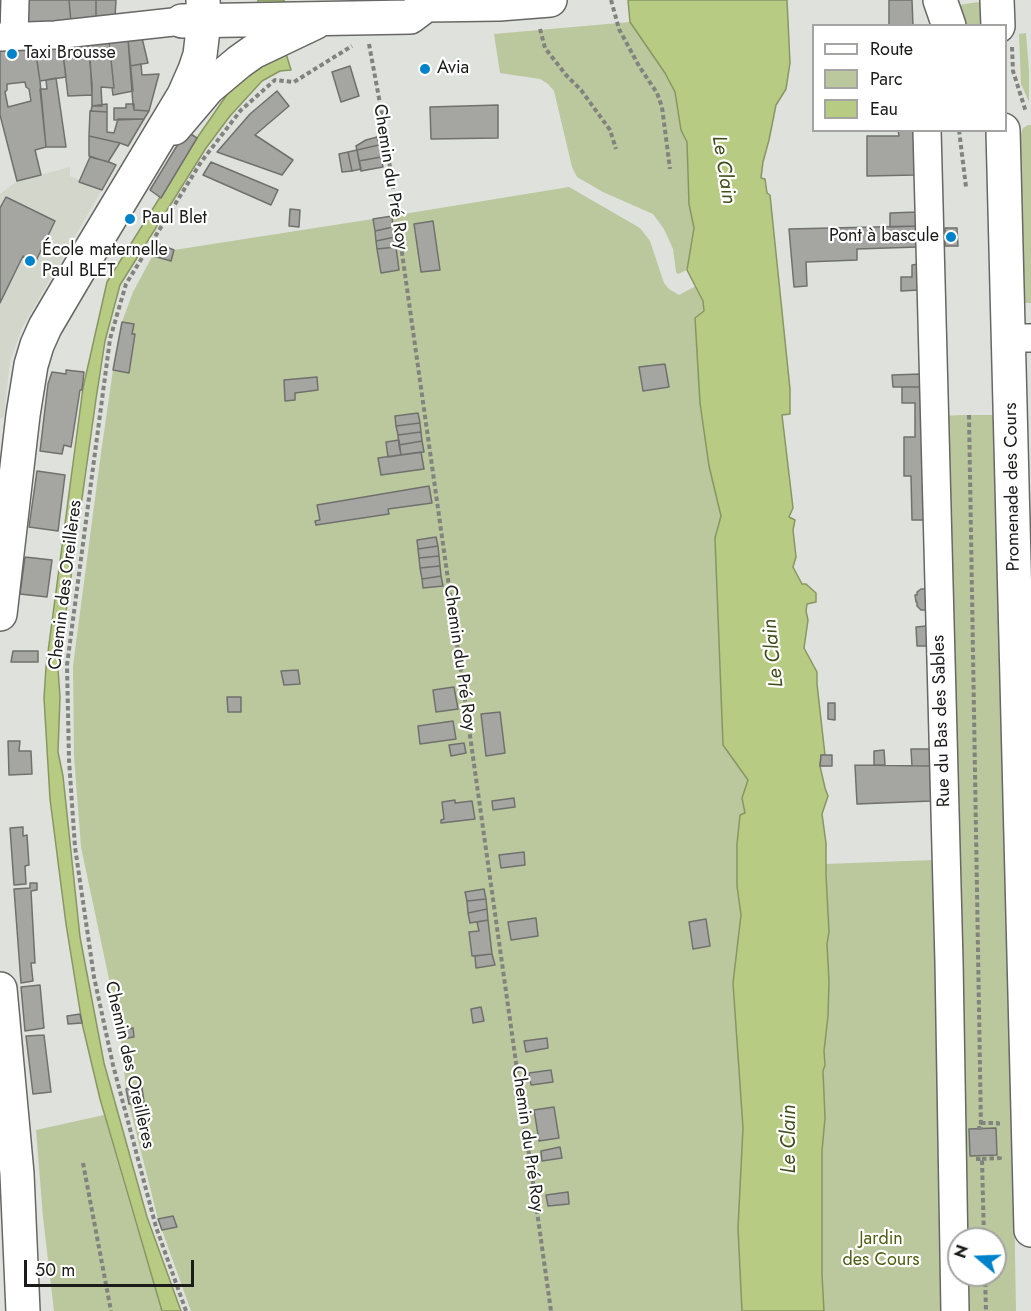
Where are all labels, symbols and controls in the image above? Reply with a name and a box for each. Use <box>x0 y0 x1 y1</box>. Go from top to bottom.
legend <box>812 24 1007 132</box>
text: Route <box>870 36 913 62</box>
place label: Taxi Brousse <box>24 43 116 65</box>
marker: Taxi Brousse <box>5 47 19 61</box>
place label: Avia <box>437 58 469 80</box>
marker: Avia <box>418 62 432 76</box>
text: Parc <box>870 66 903 92</box>
text: Eau <box>870 96 898 122</box>
street label: Chemin du Pré Roy <box>368 103 412 251</box>
water label: Le Clain <box>706 134 740 206</box>
place label: Paul Blet <box>142 208 207 230</box>
marker: Paul Blet <box>123 212 137 226</box>
place label: Pont à bascule <box>829 226 939 248</box>
marker: Pont à bascule <box>944 230 958 244</box>
place label: École maternelle Paul BLET <box>42 240 168 282</box>
marker: École maternelle Paul BLET <box>23 254 37 268</box>
street label: Promenade des Cours <box>1001 402 1025 572</box>
street label: Chemin des Oreillères <box>45 499 87 671</box>
street label: Chemin du Pré Roy <box>438 584 480 732</box>
water label: Le Clain <box>758 618 790 688</box>
street label: Rue du Bas des Sables <box>928 635 956 807</box>
street label: Chemin des Oreillères <box>99 979 159 1151</box>
street label: Chemin du Pré Roy <box>506 1065 548 1213</box>
water label: Le Clain <box>778 1105 802 1173</box>
north arrow <box>947 1227 1007 1287</box>
park label: Jardin des Cours <box>842 1229 920 1272</box>
text: N <box>948 1242 974 1261</box>
scale bar <box>27 1248 196 1286</box>
text: 50 m <box>35 1257 75 1283</box>

